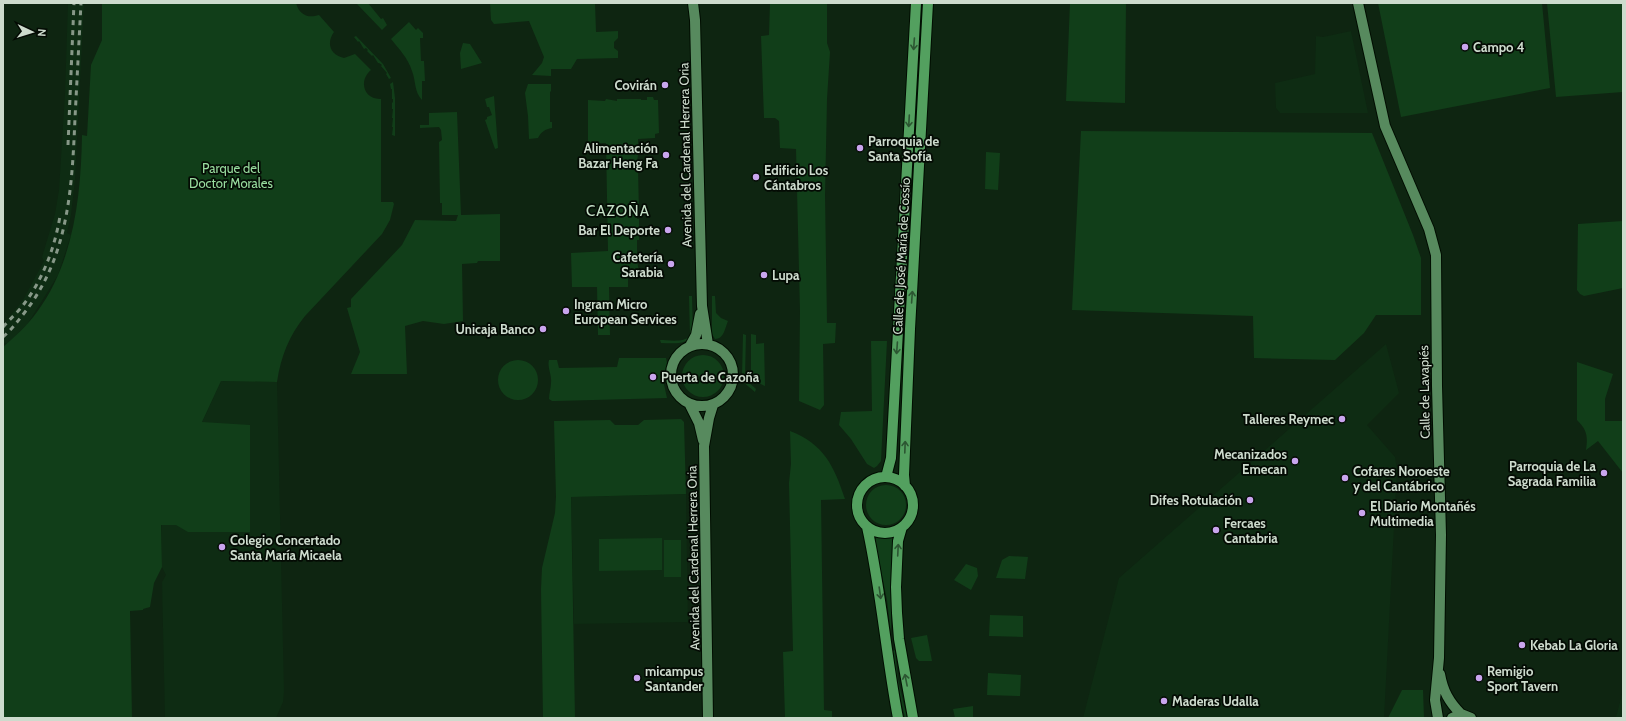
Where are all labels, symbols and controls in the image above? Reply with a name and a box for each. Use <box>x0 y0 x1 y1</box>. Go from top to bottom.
north arrow <box>12 12 52 52</box>
text: N <box>35 28 49 37</box>
one-way arrow <box>911 37 918 50</box>
place label: Campo 4 <box>1473 39 1525 55</box>
marker: Campo 4 <box>1460 42 1470 52</box>
street label: Avenida del Cardenal Herrera Oria <box>675 62 695 248</box>
place label: Covirán <box>614 77 657 93</box>
marker: Covirán <box>660 80 670 90</box>
one-way arrow <box>906 114 913 127</box>
place label: Parroquia de Santa Sofía <box>868 133 939 164</box>
place label: Alimentación Bazar Heng Fa <box>578 140 659 171</box>
marker: Parroquia de Santa Sofía <box>855 143 865 153</box>
marker: Alimentación Bazar Heng Fa <box>661 150 671 160</box>
park label: Parque del Doctor Morales <box>189 160 274 191</box>
place label: Edificio Los Cántabros <box>764 162 829 193</box>
marker: Edificio Los Cántabros <box>751 172 761 182</box>
street label: Calle de José María de Cossío <box>889 177 913 335</box>
district label: CAZOÑA <box>586 202 650 220</box>
place label: Bar El Deporte <box>578 222 660 238</box>
marker: Bar El Deporte <box>663 225 673 235</box>
place label: Cafetería Sarabia <box>613 249 664 280</box>
marker: Cafetería Sarabia <box>666 259 676 269</box>
place label: Lupa <box>772 267 800 283</box>
marker: Lupa <box>759 270 769 280</box>
one-way arrow <box>908 291 915 304</box>
place label: Ingram Micro European Services <box>574 296 677 327</box>
marker: Ingram Micro European Services <box>561 306 571 316</box>
place label: Unicaja Banco <box>456 321 536 337</box>
marker: Unicaja Banco <box>538 324 548 334</box>
one-way arrow <box>893 341 900 354</box>
street label: Calle de Lavapiés <box>1415 344 1433 439</box>
place label: Puerta de Cazoña <box>661 369 760 385</box>
marker: Puerta de Cazoña <box>648 372 658 382</box>
place label: Talleres Reymec <box>1243 411 1334 427</box>
marker: Talleres Reymec <box>1337 414 1347 424</box>
one-way arrow <box>901 441 909 454</box>
place label: Mecanizados Emecan <box>1214 446 1287 477</box>
marker: Mecanizados Emecan <box>1290 456 1300 466</box>
place label: Parroquia de La Sagrada Familia <box>1508 458 1597 489</box>
place label: Cofares Noroeste y del Cantábrico <box>1353 463 1450 494</box>
street label: Avenida del Cardenal Herrera Oria <box>683 465 703 651</box>
marker: Parroquia de La Sagrada Familia <box>1599 468 1609 478</box>
marker: Cofares Noroeste y del Cantábrico <box>1340 473 1350 483</box>
place label: Difes Rotulación <box>1150 492 1242 508</box>
marker: Difes Rotulación <box>1245 495 1255 505</box>
place label: El Diario Montañés Multimedia <box>1370 498 1476 529</box>
marker: El Diario Montañés Multimedia <box>1357 508 1367 518</box>
place label: Fercaes Cantabria <box>1224 515 1278 546</box>
marker: Fercaes Cantabria <box>1211 525 1221 535</box>
place label: Colegio Concertado Santa María Micaela <box>230 532 342 563</box>
marker: Colegio Concertado Santa María Micaela <box>217 542 227 552</box>
one-way arrow <box>894 544 902 557</box>
one-way arrow <box>876 586 884 599</box>
place label: Kebab La Gloria <box>1530 637 1618 653</box>
marker: Kebab La Gloria <box>1517 640 1527 650</box>
place label: micampus Santander <box>645 663 704 694</box>
place label: Remigio Sport Tavern <box>1487 663 1558 694</box>
marker: micampus Santander <box>632 673 642 683</box>
marker: Remigio Sport Tavern <box>1474 673 1484 683</box>
one-way arrow <box>902 674 910 687</box>
place label: Maderas Udalla <box>1172 693 1259 709</box>
marker: Maderas Udalla <box>1159 696 1169 706</box>

